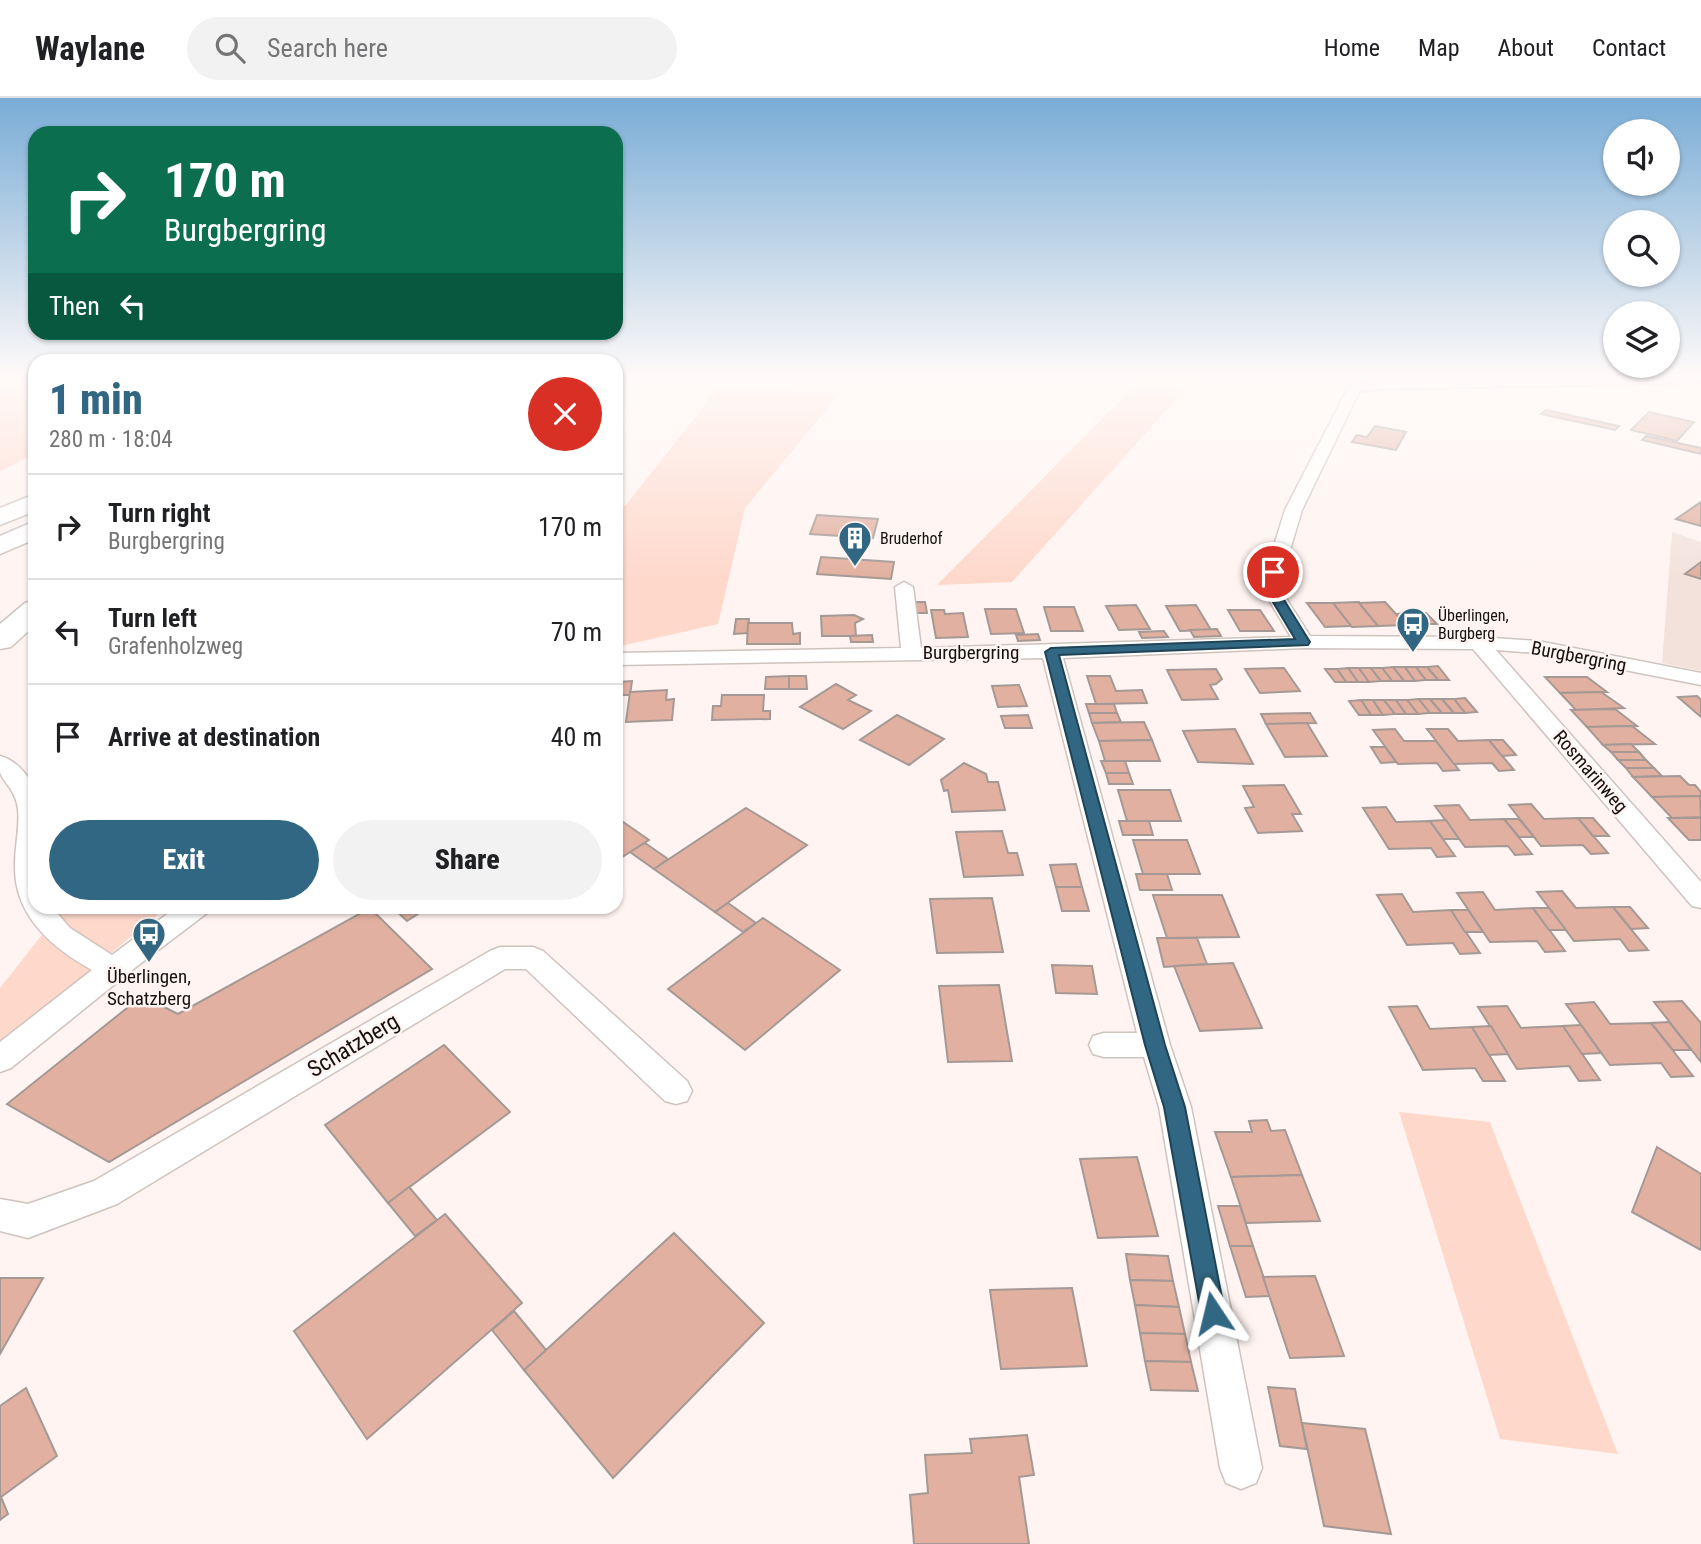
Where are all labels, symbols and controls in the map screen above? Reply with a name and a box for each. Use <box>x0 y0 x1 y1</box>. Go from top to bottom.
search box <box>187 17 677 80</box>
text: Waylane <box>35 29 145 68</box>
icon: search <box>211 29 249 67</box>
text: Search here <box>267 33 388 63</box>
text: Home <box>1324 34 1380 62</box>
text: Map <box>1418 34 1460 62</box>
text: About <box>1498 34 1554 62</box>
text: Contact <box>1592 34 1666 62</box>
map controls <box>1603 119 1680 378</box>
button: sound <box>1603 119 1680 196</box>
text: 170 m <box>164 152 286 209</box>
icon: right <box>49 154 140 245</box>
button: search <box>1603 210 1680 287</box>
text: Burgbergring <box>164 211 327 249</box>
icon: left <box>114 287 152 325</box>
text: Then <box>49 291 100 321</box>
button: layers <box>1603 301 1680 378</box>
text: 1 min <box>49 375 143 424</box>
button: close <box>528 377 602 451</box>
text: 280 m · 18:04 <box>49 426 173 453</box>
text: Turn right <box>108 498 210 528</box>
icon: right <box>49 508 87 546</box>
text: 170 m <box>538 512 602 542</box>
building icon: Bruderhof <box>836 519 874 568</box>
text: Burgbergring <box>108 528 225 555</box>
place label: Bruderhof <box>880 529 942 548</box>
pin <box>1243 542 1303 602</box>
icon: arrive <box>1254 553 1292 591</box>
text: Turn left <box>108 603 197 633</box>
bus stop icon: Überlingen, Burgberg <box>1394 605 1432 654</box>
place label: Überlingen, Burgberg <box>1438 606 1509 643</box>
icon: left <box>49 613 87 651</box>
text: 70 m <box>551 617 602 647</box>
text: Grafenholzweg <box>108 633 243 660</box>
street label: Burgbergring <box>1529 636 1628 677</box>
street label: Burgbergring <box>923 641 1019 664</box>
icon: arrive <box>49 718 87 756</box>
text: Arrive at destination <box>108 722 320 752</box>
text: 40 m <box>551 722 602 752</box>
street label: Rosmarinweg <box>1549 725 1633 817</box>
button: Exit <box>49 820 319 900</box>
button: Share <box>333 820 602 900</box>
bus stop icon: Überlingen, Schatzberg <box>130 915 168 964</box>
place label: Überlingen, Schatzberg <box>107 965 191 1010</box>
street label: Schatzberg <box>303 1008 404 1083</box>
position arrow <box>1176 1276 1250 1350</box>

